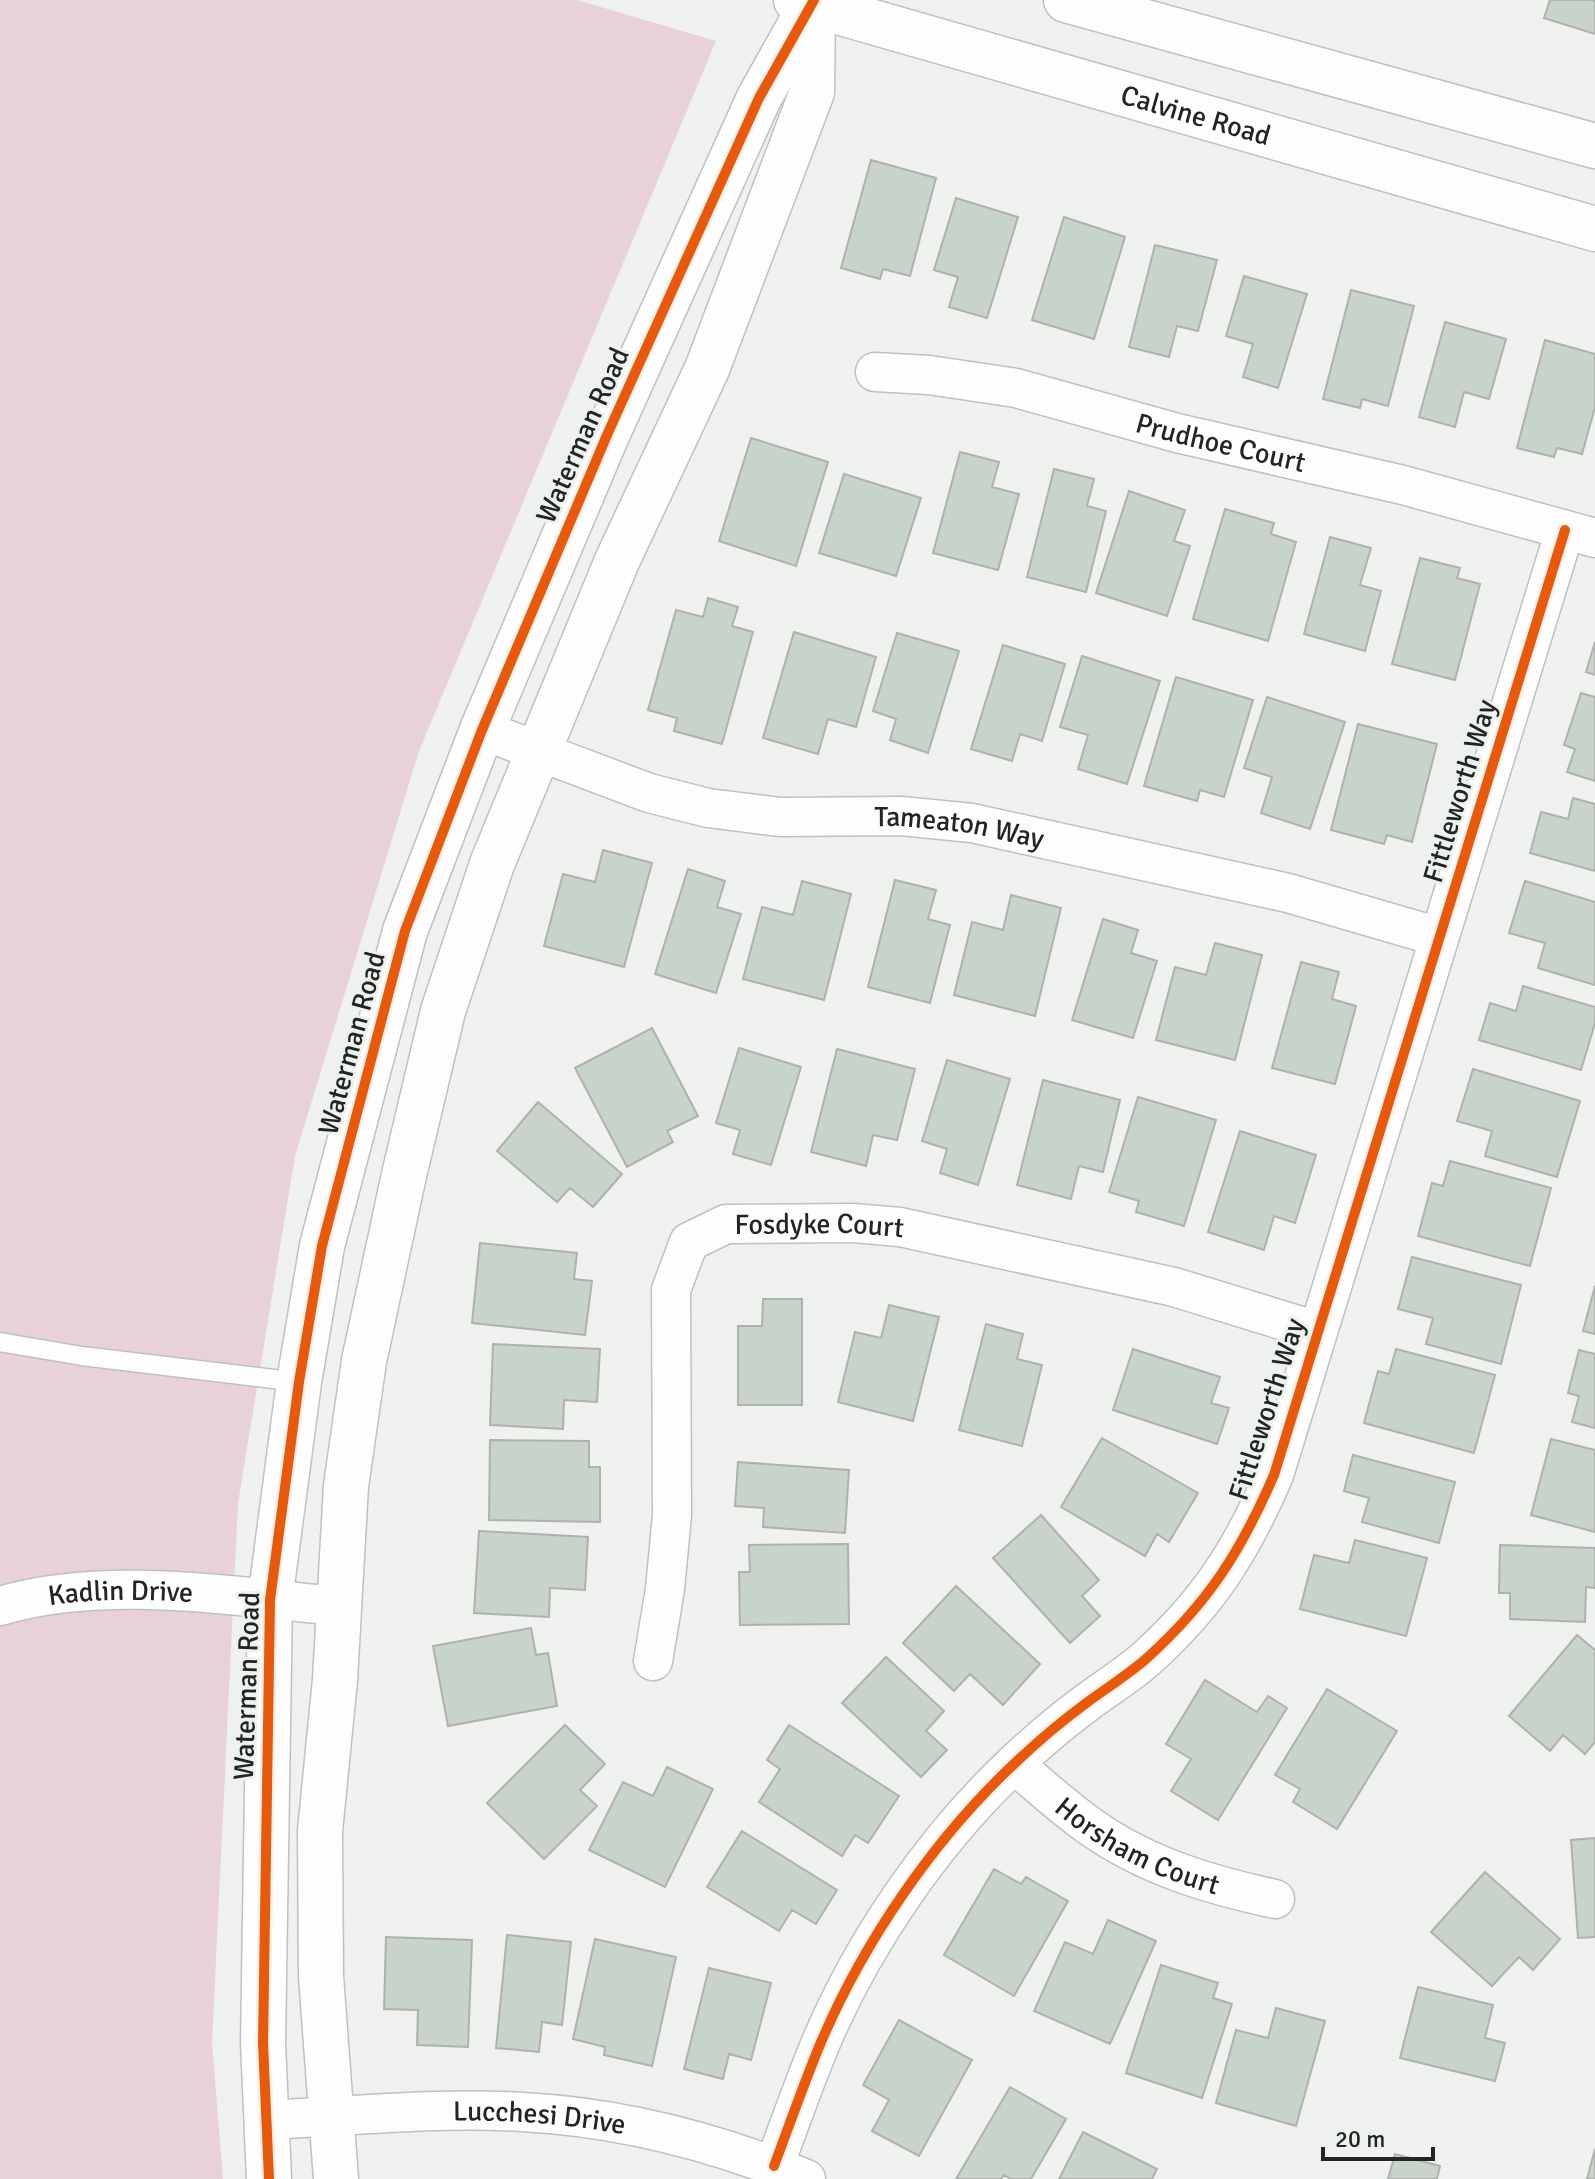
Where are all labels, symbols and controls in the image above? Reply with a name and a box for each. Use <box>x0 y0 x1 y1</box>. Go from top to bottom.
street label: Calvine Road <box>1117 78 1274 153</box>
street label: Waterman Road <box>529 342 637 528</box>
street label: Prudhoe Court <box>1132 406 1309 480</box>
street label: Fittleworth Way <box>1416 696 1504 887</box>
street label: Tameaton Way <box>874 800 1047 856</box>
street label: Waterman Road <box>311 948 393 1139</box>
street label: Fosdyke Court <box>734 1207 905 1245</box>
street label: Fittleworth Way <box>1222 1314 1312 1505</box>
street label: Kadlin Drive <box>46 1574 194 1613</box>
street label: Waterman Road <box>227 1591 267 1781</box>
street label: Horsham Court <box>1048 1790 1223 1903</box>
street label: Lucchesi Drive <box>453 2095 628 2142</box>
scale bar <box>1323 2111 1433 2161</box>
text: 20 m <box>1335 2124 1385 2154</box>

